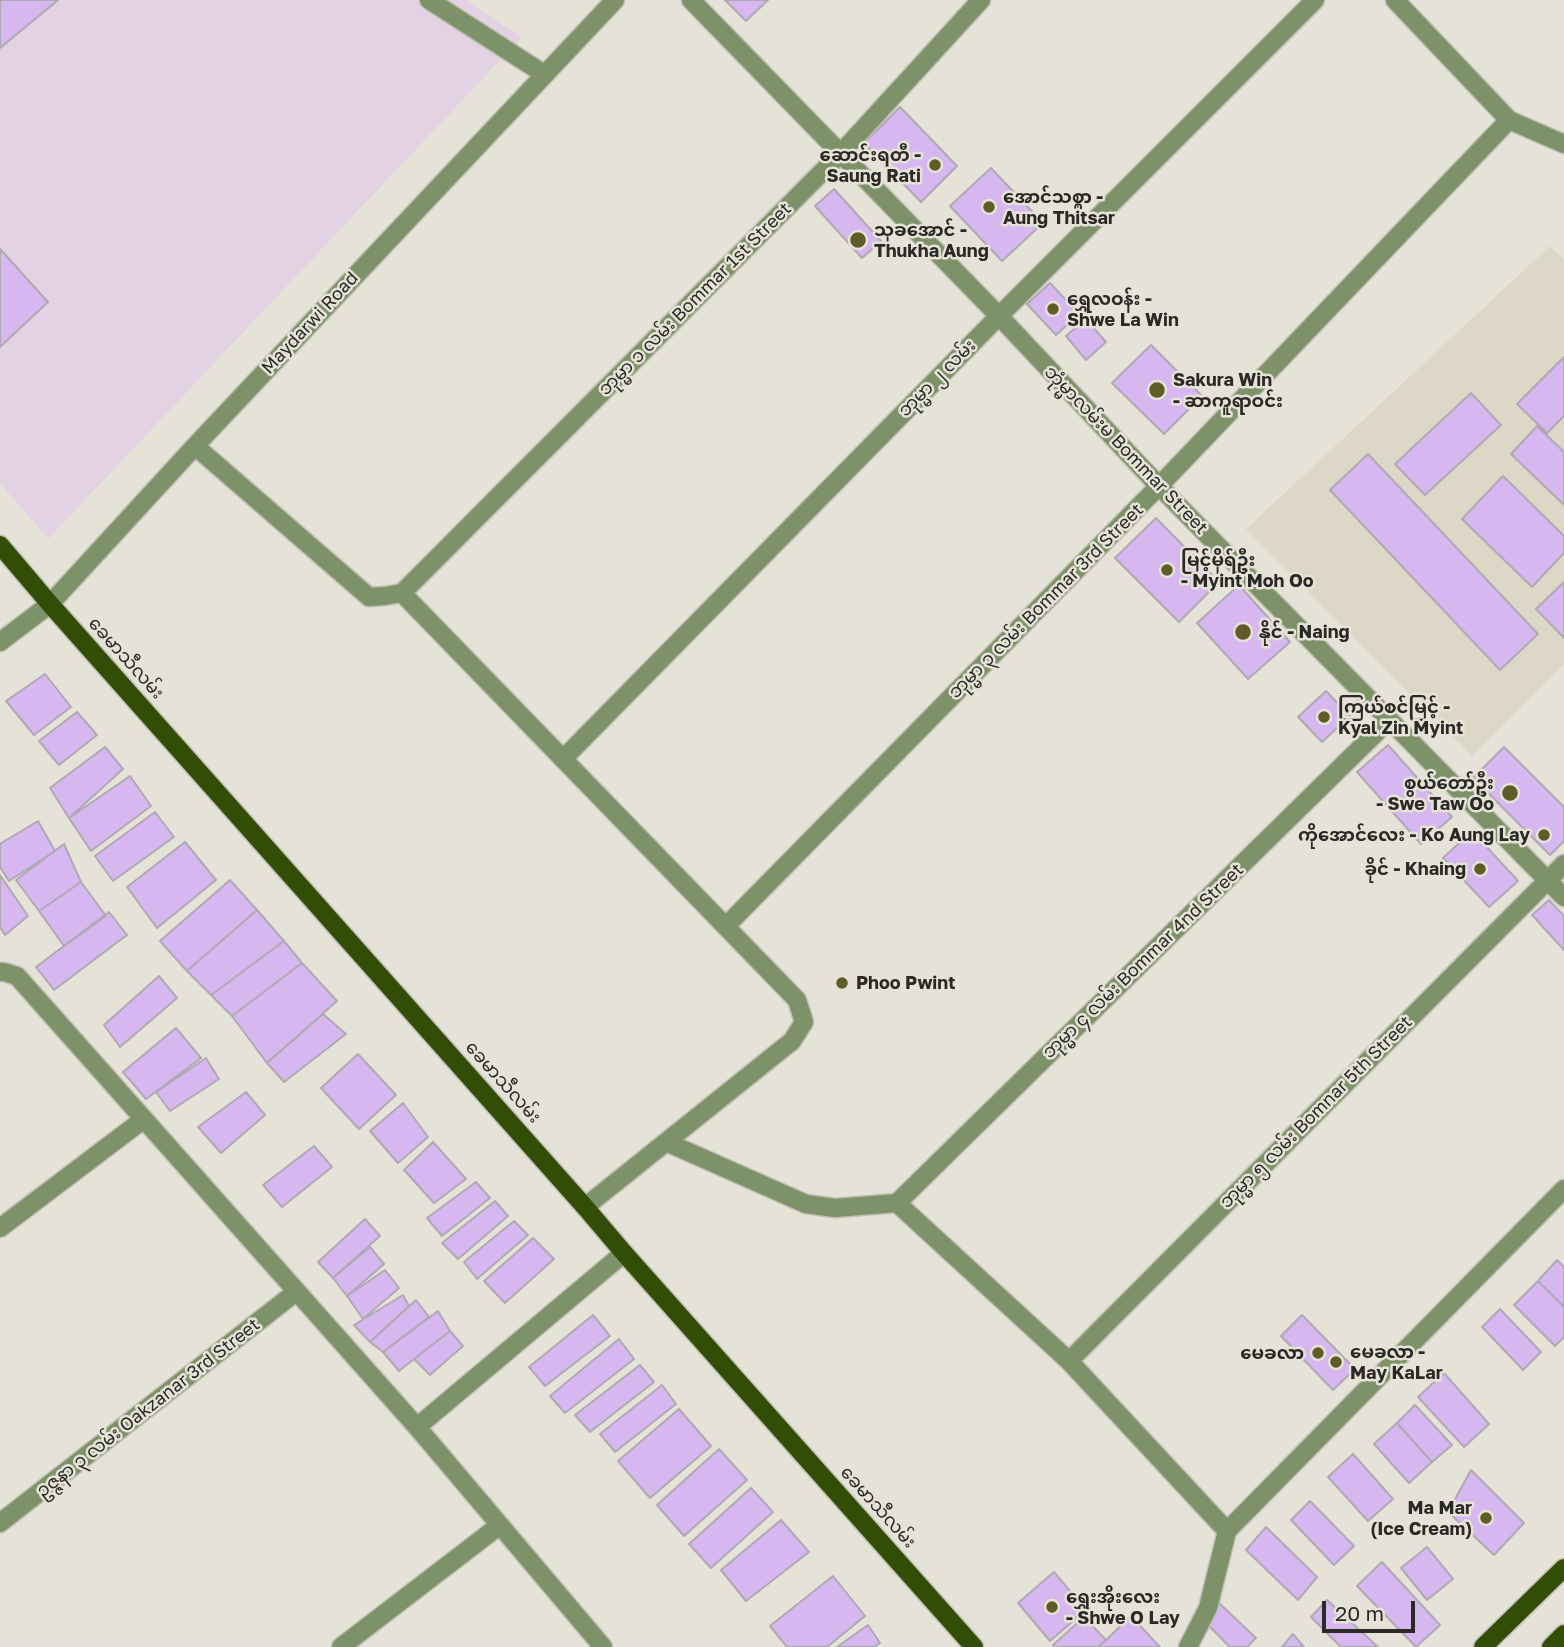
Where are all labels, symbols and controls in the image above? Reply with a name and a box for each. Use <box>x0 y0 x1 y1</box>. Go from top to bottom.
place label: ဆောင်းရတီ - Saung Rati <box>820 144 921 186</box>
marker: ဆောင်းရတီ - Saung Rati <box>927 157 943 173</box>
place label: အောင်သစ္စာ - Aung Thitsar <box>1003 186 1115 228</box>
street label: ဘုမ္မာ ၁ လမ်း Bommar 1st Street <box>594 198 796 400</box>
marker: အောင်သစ္စာ - Aung Thitsar <box>981 199 997 215</box>
place label: သုခအောင် - Thukha Aung <box>874 219 989 262</box>
marker: သုခအောင် - Thukha Aung <box>848 230 868 250</box>
street label: Maydarwi Road <box>257 267 363 379</box>
place label: ရွှေလဝန်း - Shwe La Win <box>1067 288 1179 330</box>
marker: ရွှေလဝန်း - Shwe La Win <box>1045 301 1061 317</box>
street label: ဘုမ္မာ ၂ လမ်း <box>894 335 980 421</box>
street label: ဘုံမ္မာလမ်းမ Bommar Street <box>1040 361 1212 539</box>
place label: Sakura Win - ဆာကူရာဝင်း <box>1173 369 1283 412</box>
marker: Sakura Win - ဆာကူရာဝင်း <box>1147 380 1167 400</box>
street label: ဘုမ္မာ ၃ လမ်း Bommar 3rd Street <box>944 499 1148 703</box>
place label: မြင့်မိုရ်ဦး - Myint Moh Oo <box>1181 549 1314 592</box>
marker: မြင့်မိုရ်ဦး - Myint Moh Oo <box>1159 562 1175 578</box>
street label: ခေမာသီလမ်း <box>84 613 168 703</box>
place label: နိုင် - Naing <box>1259 621 1350 643</box>
marker: နိုင် - Naing <box>1233 622 1253 642</box>
place label: ကြယ်စင်မြင့် - Kyal Zin Myint <box>1338 696 1463 738</box>
marker: ကြယ်စင်မြင့် - Kyal Zin Myint <box>1316 709 1332 725</box>
place label: စွယ်တော်ဦး - Swe Taw Oo <box>1376 772 1494 814</box>
marker: စွယ်တော်ဦး - Swe Taw Oo <box>1500 783 1520 803</box>
place label: ကိုအောင်လေး - Ko Aung Lay <box>1298 824 1530 846</box>
marker: ကိုအောင်လေး - Ko Aung Lay <box>1536 827 1552 843</box>
place label: ခိုင် - Khaing <box>1364 858 1466 880</box>
street label: ဘုမ္မာ ၄ လမ်း Bommar 4nd Street <box>1038 859 1248 1063</box>
marker: ခိုင် - Khaing <box>1472 861 1488 877</box>
place label: Phoo Pwint <box>856 972 955 994</box>
marker: Phoo Pwint <box>834 975 850 991</box>
street label: ဘုမ္မာ ၅ လမ်း Bomnar 5th Street <box>1215 1011 1417 1213</box>
street label: ခေမာသီလမ်း <box>461 1037 545 1127</box>
street label: ဥဇ္ဇနာ ၃ လမ်း Oakzanar 3rd Street <box>32 1314 264 1502</box>
place label: မေခလာ - May KaLar <box>1350 1341 1443 1384</box>
place label: မေခလာ <box>1240 1342 1304 1364</box>
marker: မေခလာ <box>1310 1345 1326 1361</box>
marker: မေခလာ - May KaLar <box>1328 1354 1344 1370</box>
street label: ခေမာသီလမ်း <box>836 1462 920 1552</box>
place label: Ma Mar (Ice Cream) <box>1370 1497 1472 1540</box>
marker: Ma Mar (Ice Cream) <box>1478 1510 1494 1526</box>
place label: ရွှေးအိုးလေး - Shwe O Lay <box>1066 1586 1180 1628</box>
scale bar <box>1326 1588 1419 1632</box>
marker: ရွှေးအိုးလေး - Shwe O Lay <box>1044 1599 1060 1615</box>
text: 20 m <box>1335 1600 1384 1626</box>

